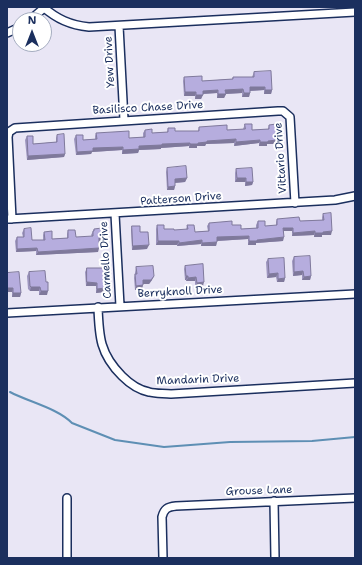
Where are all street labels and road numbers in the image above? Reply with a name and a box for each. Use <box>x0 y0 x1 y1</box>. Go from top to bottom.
street label: Yew Drive <box>102 36 118 88</box>
street label: Basilisco Chase Drive <box>92 99 204 117</box>
street label: Vittario Drive <box>272 122 290 194</box>
street label: Patterson Drive <box>140 190 222 208</box>
street label: Carmello Drive <box>97 221 115 299</box>
street label: Berryknoll Drive <box>137 283 223 301</box>
street label: Mandarin Drive <box>156 372 240 388</box>
street label: Grouse Lane <box>225 483 293 499</box>

